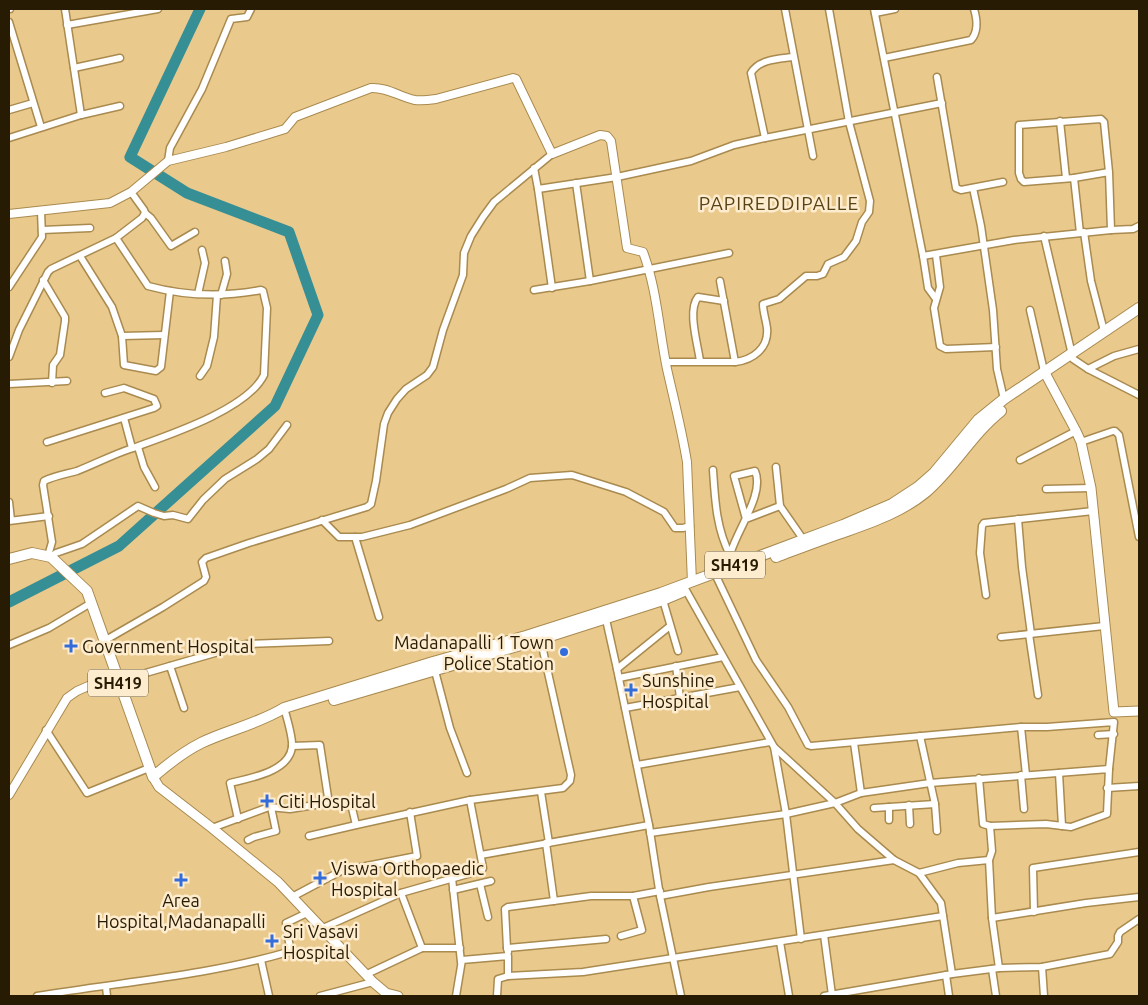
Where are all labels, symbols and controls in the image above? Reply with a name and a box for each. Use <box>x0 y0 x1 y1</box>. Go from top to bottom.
district label: PAPIREDDIPALLE <box>699 192 859 214</box>
road number: SH419 <box>705 552 765 578</box>
place label: Madanapalli 1 Town Police Station <box>394 632 554 673</box>
place label: Government Hospital <box>82 636 254 656</box>
marker: Government Hospital <box>64 639 78 653</box>
marker: Madanapalli 1 Town Police Station <box>558 646 570 658</box>
road number: SH419 <box>88 670 148 696</box>
place label: Sunshine Hospital <box>642 670 715 711</box>
marker: Sunshine Hospital <box>624 683 638 697</box>
place label: Citi Hospital <box>278 791 376 811</box>
marker: Citi Hospital <box>260 794 274 808</box>
place label: Viswa Orthopaedic Hospital <box>331 858 484 899</box>
marker: Viswa Orthopaedic Hospital <box>313 871 327 885</box>
marker: Area Hospital,Madanapalli <box>174 873 188 887</box>
place label: Area Hospital,Madanapalli <box>96 890 266 931</box>
place label: Sri Vasavi Hospital <box>283 921 358 962</box>
marker: Sri Vasavi Hospital <box>265 934 279 948</box>

